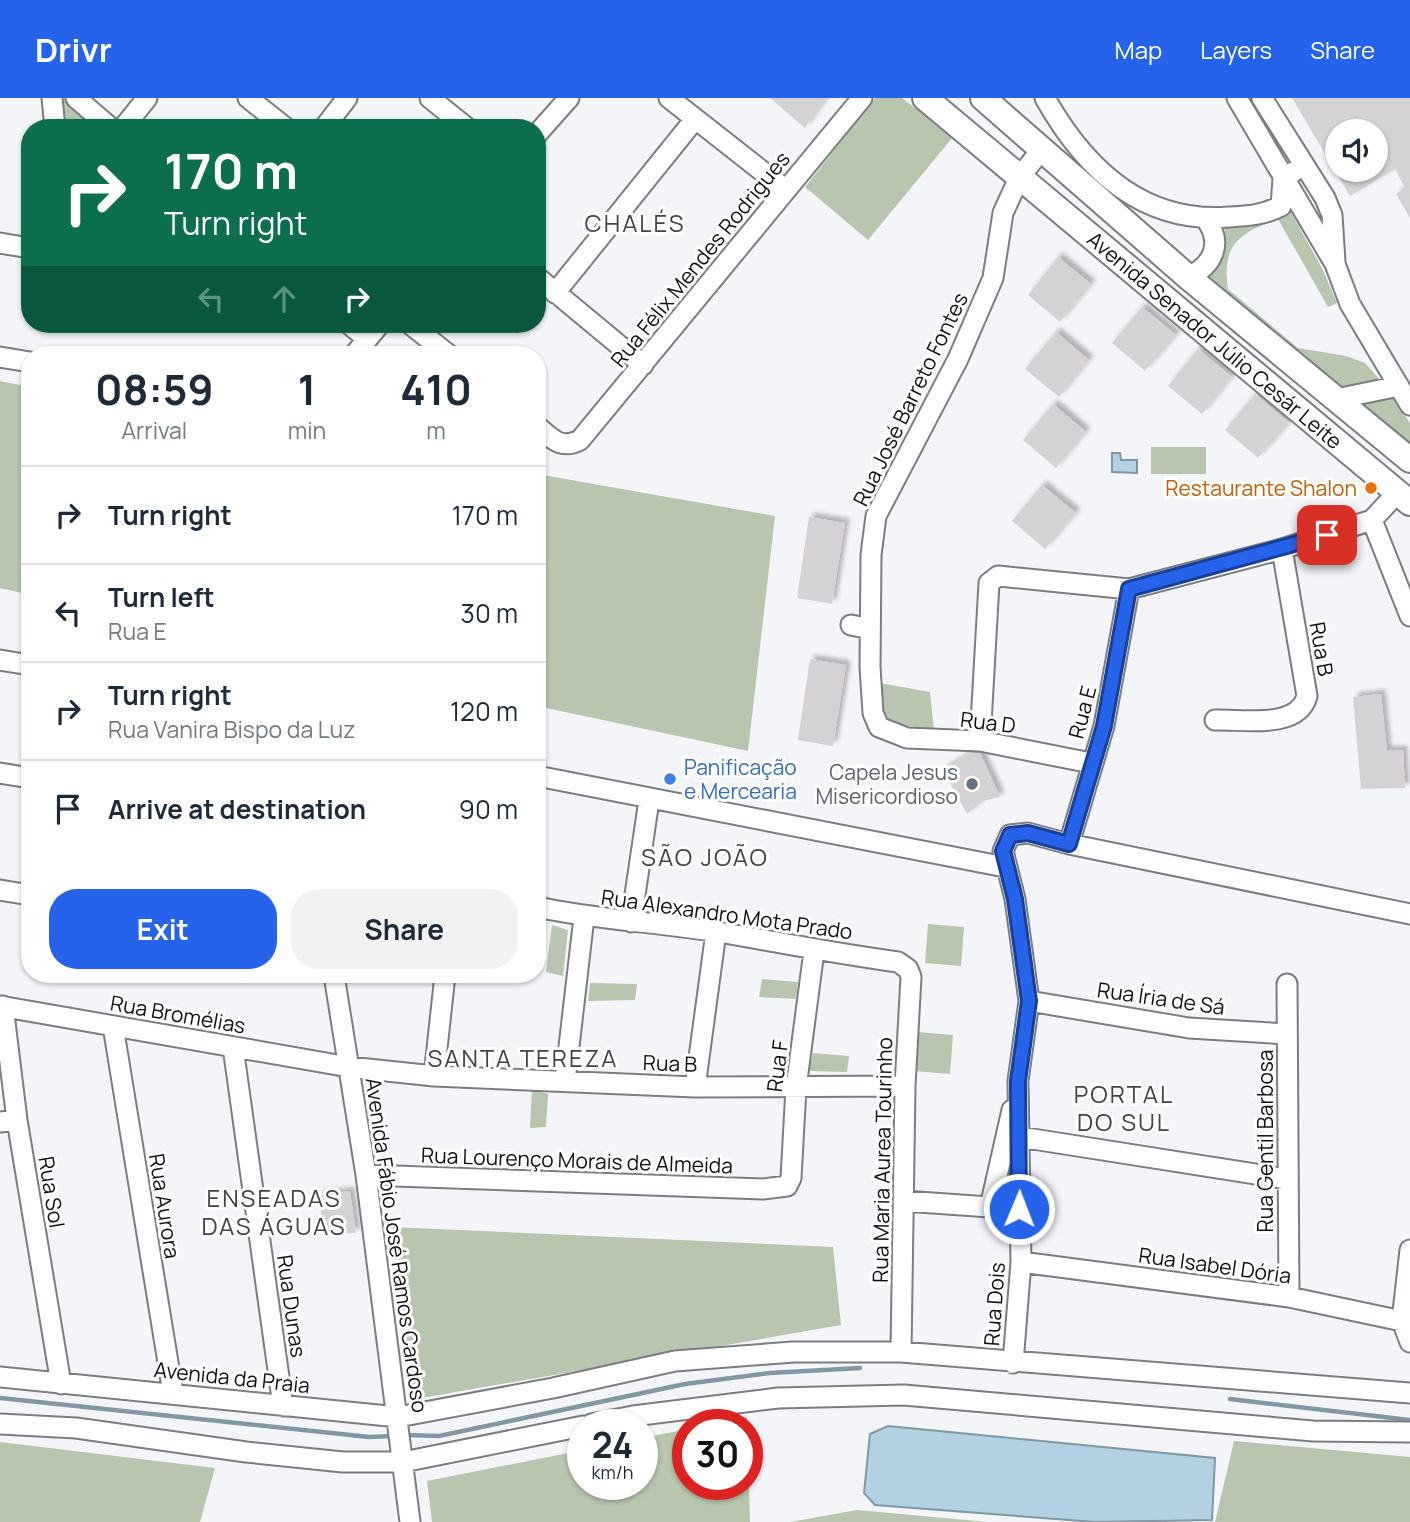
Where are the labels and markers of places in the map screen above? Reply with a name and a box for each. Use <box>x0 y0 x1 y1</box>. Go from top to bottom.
place label: Restaurante Shalon <box>1165 474 1357 502</box>
marker: Restaurante Shalon <box>1363 480 1379 496</box>
pin <box>1297 505 1357 565</box>
place label: Panificação e Mercearia <box>684 753 797 805</box>
place label: Capela Jesus Misericordioso <box>815 758 958 810</box>
marker: Panificação e Mercearia <box>662 771 678 787</box>
marker: Capela Jesus Misericordioso <box>964 776 980 792</box>

